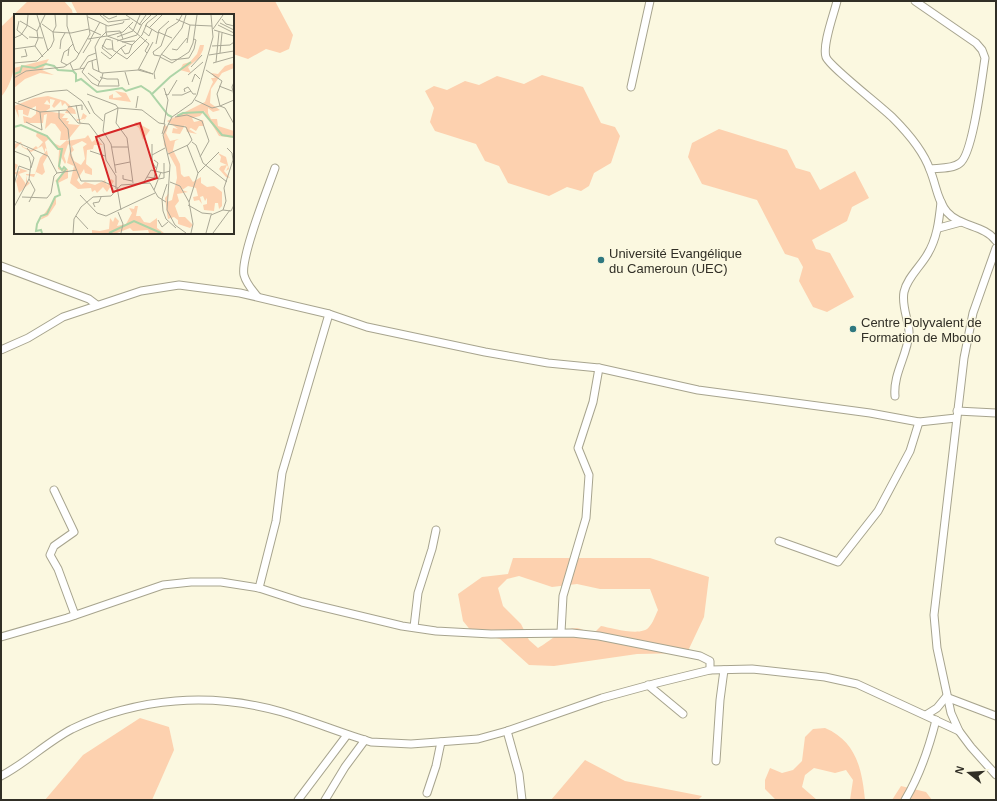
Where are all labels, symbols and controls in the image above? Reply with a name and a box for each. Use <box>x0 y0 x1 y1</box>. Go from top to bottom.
inset map <box>14 14 234 234</box>
place label: Université Evangélique du Cameroun (UEC) <box>609 246 742 276</box>
marker: Université Evangélique du Cameroun (UEC) <box>596 255 606 265</box>
place label: Centre Polyvalent de Formation de Mbouo <box>861 315 982 345</box>
marker: Centre Polyvalent de Formation de Mbouo <box>848 324 858 334</box>
north arrow <box>949 753 989 793</box>
text: N <box>953 764 966 776</box>

